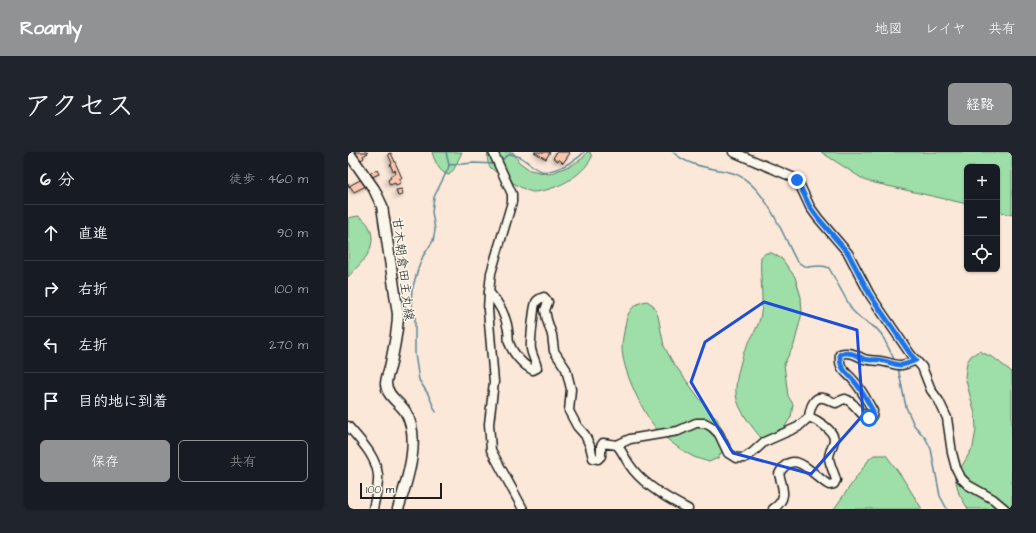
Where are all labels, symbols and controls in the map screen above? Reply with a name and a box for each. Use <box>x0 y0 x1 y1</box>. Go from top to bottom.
text: Roamly <box>20 15 82 42</box>
text: 地図 <box>875 19 903 39</box>
text: レイヤ <box>925 19 966 39</box>
text: 共有 <box>988 19 1016 39</box>
button: 経路 <box>948 83 1012 125</box>
text: アクセス <box>24 87 134 126</box>
map controls <box>964 164 1000 272</box>
button: + <box>964 164 1000 200</box>
text: 6 分 <box>40 168 74 192</box>
text: 徒歩 · 460 m <box>229 170 308 188</box>
route end <box>788 171 806 189</box>
button: − <box>964 200 1000 236</box>
street label: 甘木朝倉田主丸線 <box>388 216 418 323</box>
icon: ahead <box>40 222 62 244</box>
text: 直進 <box>78 223 108 244</box>
text: 90 m <box>277 224 308 242</box>
button: locate <box>964 236 1000 272</box>
icon: right <box>40 278 62 300</box>
text: 右折 <box>78 279 108 300</box>
text: 100 m <box>275 280 308 298</box>
icon: left <box>40 334 62 356</box>
text: 左折 <box>78 335 108 356</box>
text: 270 m <box>269 336 308 354</box>
icon: arrive <box>40 390 62 412</box>
text: 目的地に到着 <box>78 391 168 412</box>
route start <box>860 409 878 427</box>
button: 保存 <box>40 440 170 482</box>
button: 共有 <box>178 440 308 482</box>
scale bar <box>360 481 442 500</box>
text: 100 m <box>366 482 394 497</box>

